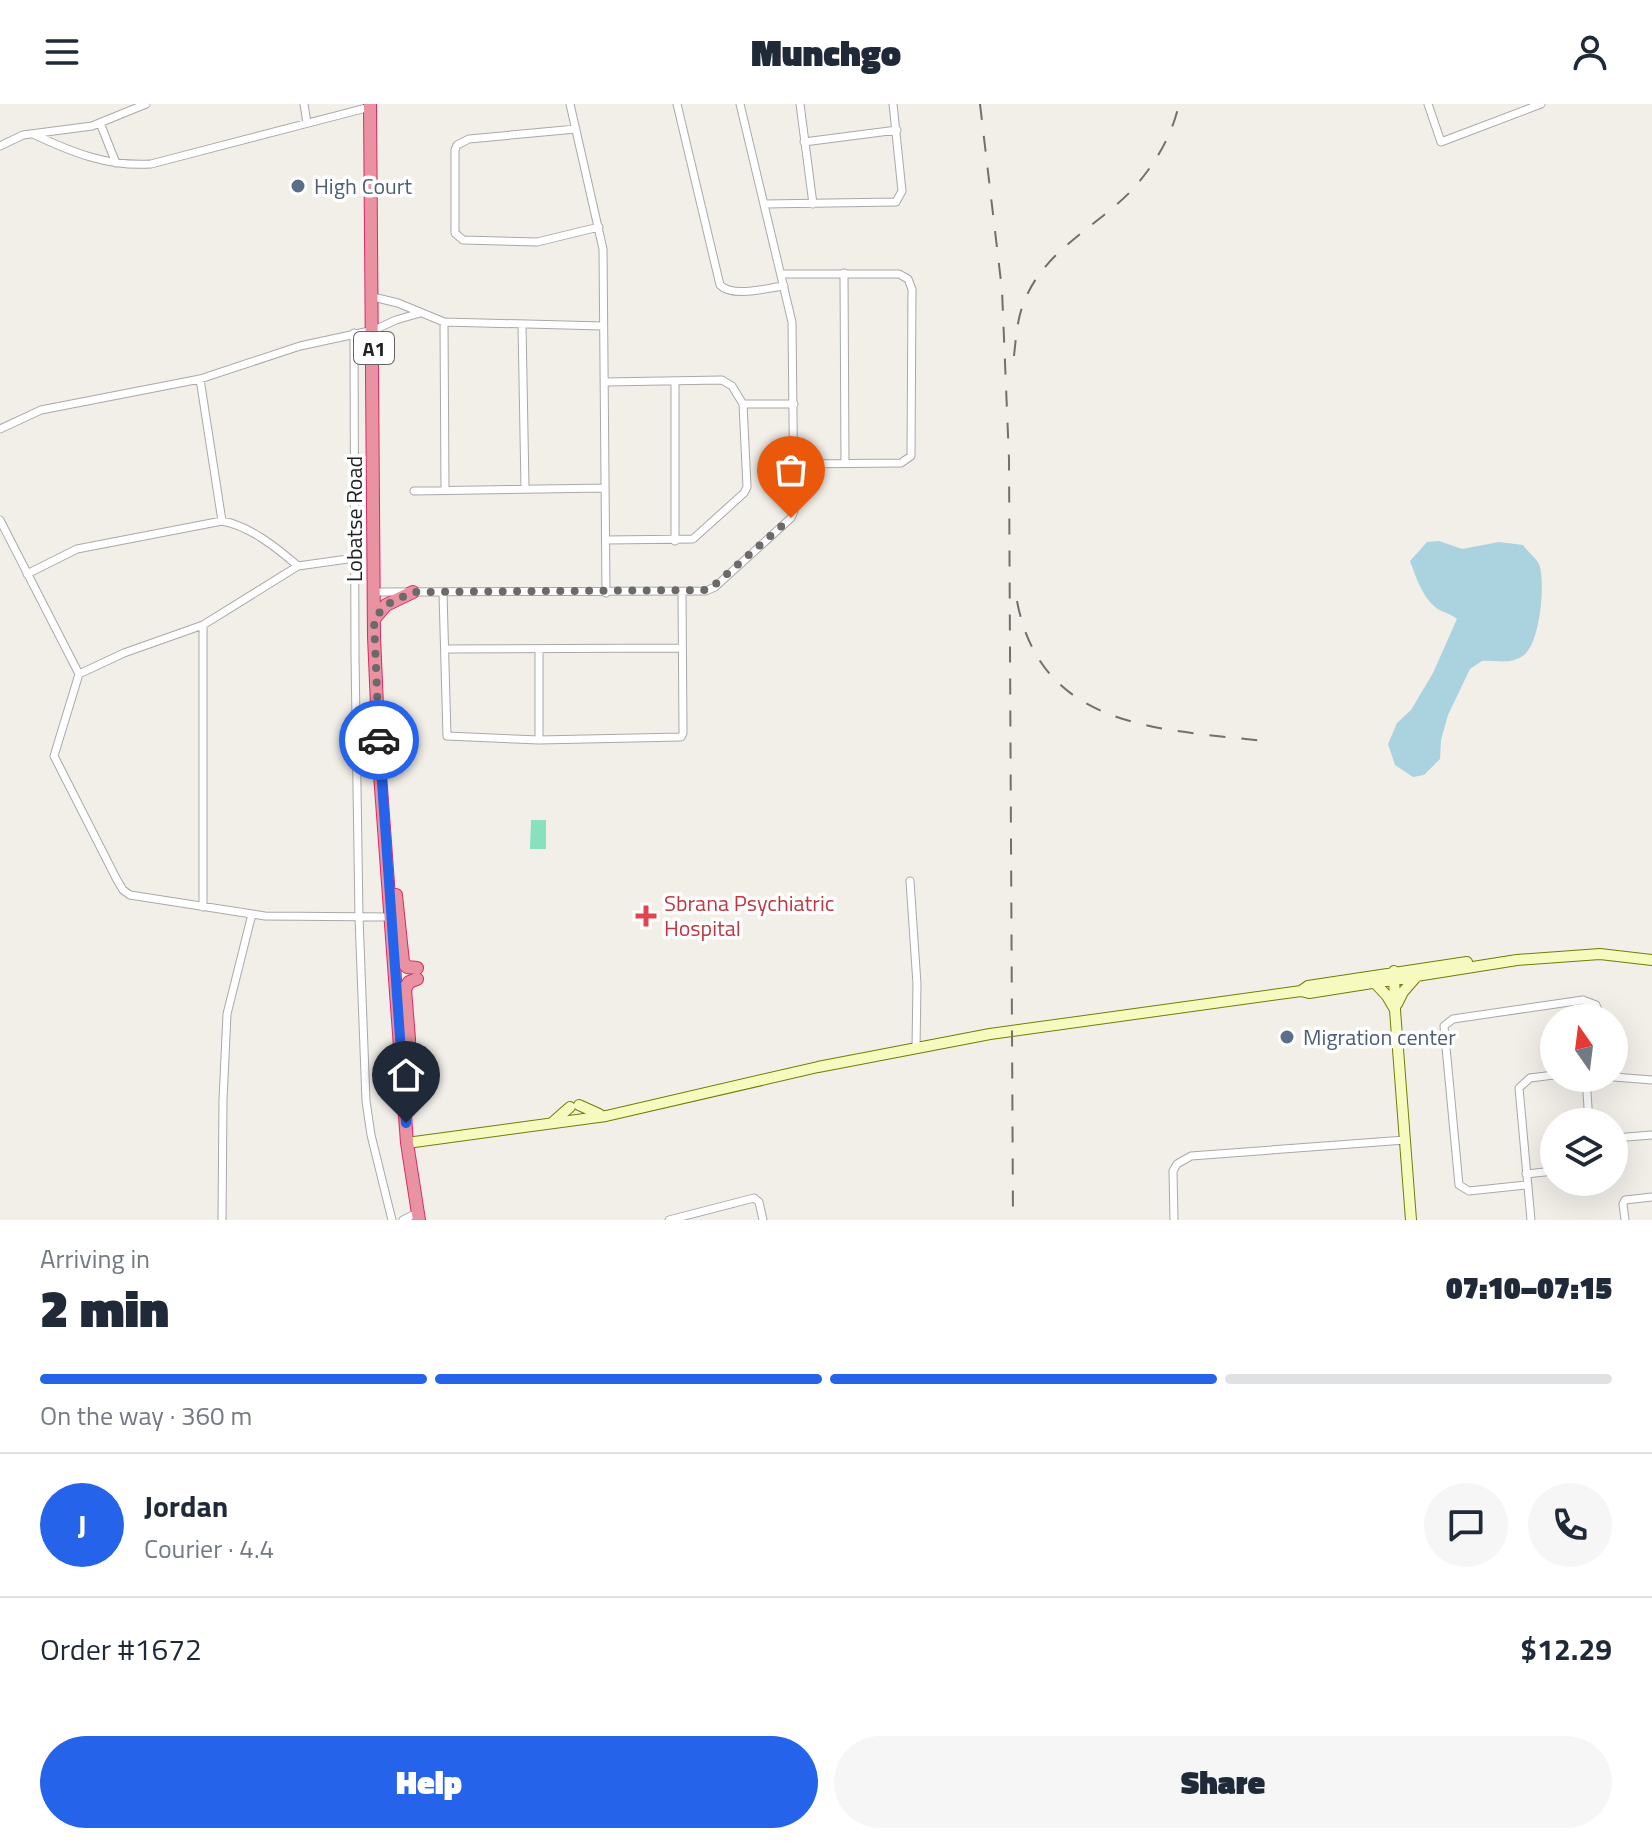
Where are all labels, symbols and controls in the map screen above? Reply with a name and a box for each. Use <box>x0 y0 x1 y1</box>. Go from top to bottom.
text: Munchgo <box>751 25 901 80</box>
icon: menu <box>40 30 84 74</box>
icon: person <box>1568 30 1612 74</box>
place label: High Court <box>314 169 412 203</box>
marker: High Court <box>289 177 307 195</box>
road number: A1 <box>354 332 394 364</box>
pin <box>757 436 825 518</box>
icon: bag <box>769 448 813 492</box>
street label: Lobatse Road <box>337 456 371 582</box>
courier <box>339 700 419 780</box>
icon: car <box>357 718 401 762</box>
place label: Sbrana Psychiatric Hospital <box>664 886 834 945</box>
marker: Sbrana Psychiatric Hospital <box>635 905 657 927</box>
north arrow <box>1540 1004 1628 1092</box>
map controls <box>1540 1004 1628 1196</box>
place label: Migration center <box>1303 1020 1456 1054</box>
marker: Migration center <box>1278 1028 1296 1046</box>
pin <box>372 1041 440 1123</box>
icon: home <box>384 1053 428 1097</box>
button: layers <box>1540 1108 1628 1196</box>
text: Arriving in <box>40 1239 150 1278</box>
text: 07:10–07:15 <box>1446 1265 1612 1311</box>
text: 2 min <box>40 1268 169 1347</box>
text: On the way · 360 m <box>40 1396 252 1435</box>
text: Jordan <box>144 1483 228 1529</box>
button: chat <box>1424 1483 1508 1567</box>
button: phone <box>1528 1483 1612 1567</box>
text: J <box>77 1502 87 1548</box>
text: Courier · 4.4 <box>144 1529 274 1568</box>
text: Order #1672 <box>40 1626 202 1672</box>
text: $12.29 <box>1520 1626 1612 1672</box>
button: Help <box>40 1736 818 1828</box>
button: Share <box>834 1736 1612 1828</box>

